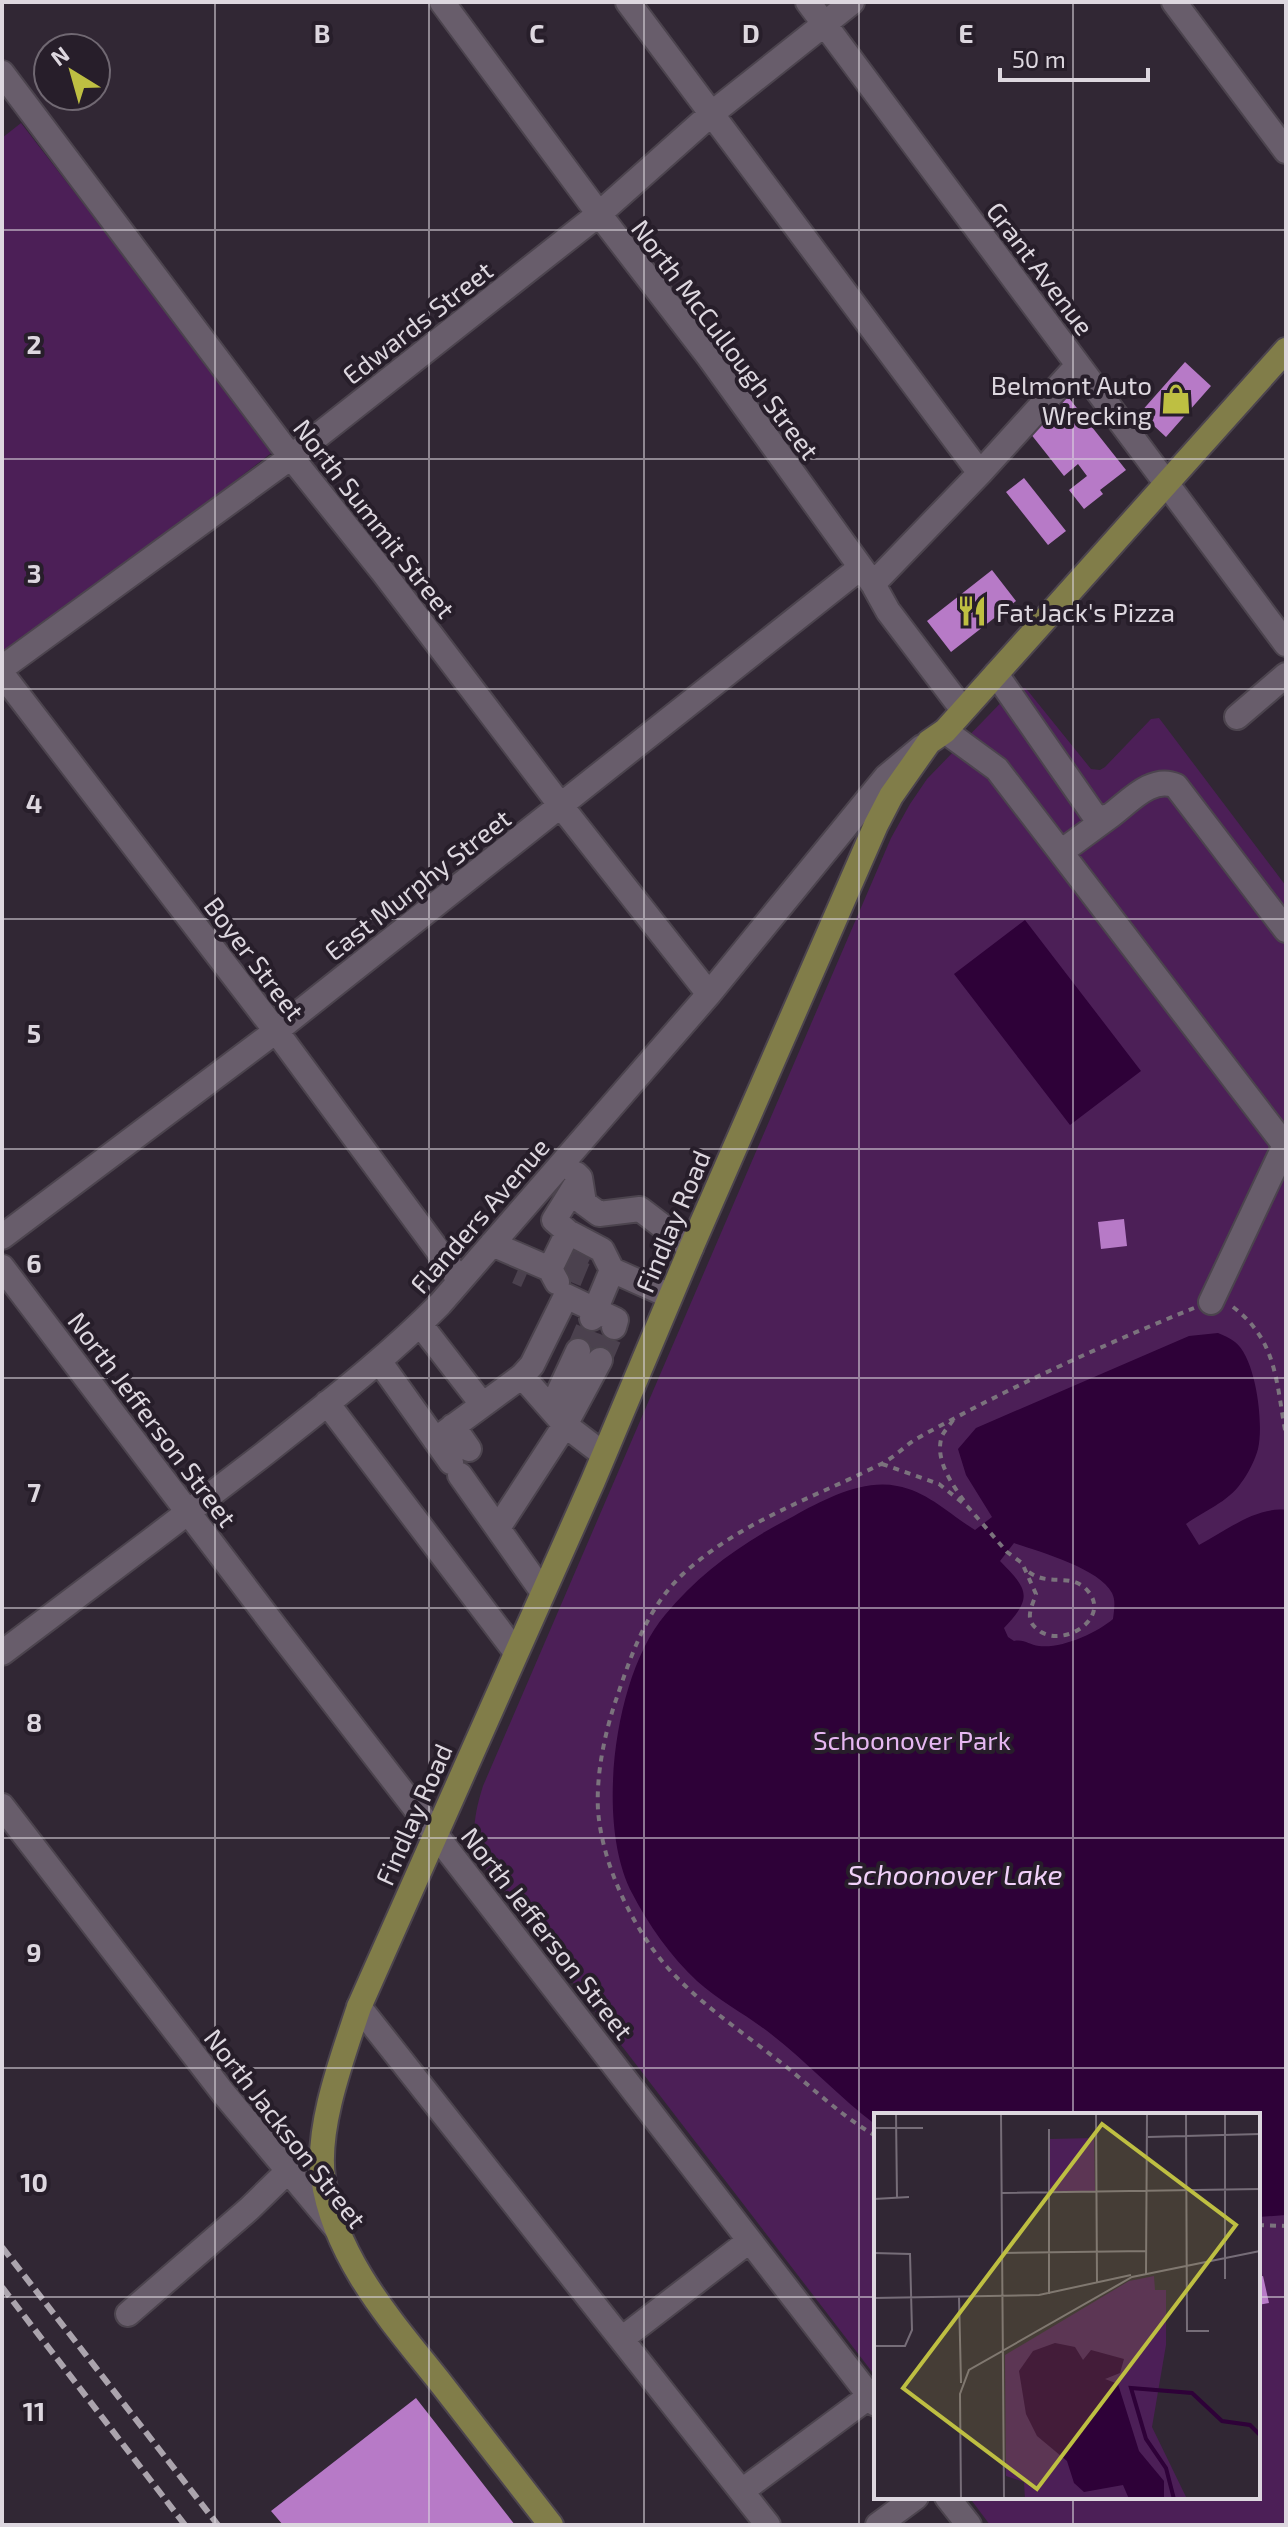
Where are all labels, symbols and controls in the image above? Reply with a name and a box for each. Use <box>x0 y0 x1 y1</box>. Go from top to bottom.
text: B <box>314 17 330 48</box>
text: C <box>529 17 545 48</box>
text: D <box>742 17 760 48</box>
text: E <box>958 17 974 48</box>
north arrow <box>32 32 112 112</box>
scale bar <box>1000 32 1148 82</box>
text: N <box>45 40 74 70</box>
text: 50 m <box>1012 44 1066 73</box>
street label: Grant Avenue <box>981 195 1101 341</box>
street label: North McCullough Street <box>626 213 826 465</box>
street label: Edwards Street <box>336 254 498 390</box>
text: 2 <box>26 328 42 359</box>
place label: Belmont Auto Wrecking <box>991 369 1152 430</box>
shop icon: Belmont Auto Wrecking <box>1159 382 1193 416</box>
street label: North Summit Street <box>288 412 462 624</box>
text: 3 <box>27 557 41 588</box>
restaurant icon: Fat Jack's Pizza <box>955 594 989 628</box>
place label: Fat Jack's Pizza <box>996 596 1175 627</box>
text: 4 <box>26 787 42 818</box>
street label: East Murphy Street <box>318 802 516 966</box>
street label: Boyer Street <box>199 890 311 1026</box>
text: 5 <box>27 1017 41 1048</box>
street label: Flanders Avenue <box>403 1131 555 1299</box>
street label: Findlay Road <box>628 1145 716 1297</box>
text: 6 <box>26 1247 42 1278</box>
street label: North Jefferson Street <box>62 1306 244 1532</box>
text: 7 <box>27 1476 41 1507</box>
text: 8 <box>26 1706 42 1737</box>
park label: Schoonover Park <box>813 1724 1011 1755</box>
street label: Findlay Road <box>368 1739 458 1889</box>
street label: North Jefferson Street <box>456 1821 640 2045</box>
water label: Schoonover Lake <box>847 1857 1063 1891</box>
text: 9 <box>26 1936 42 1967</box>
street label: North Jackson Street <box>199 2022 373 2234</box>
inset map <box>874 2113 1260 2499</box>
text: 10 <box>20 2166 48 2197</box>
text: 11 <box>23 2395 45 2426</box>

